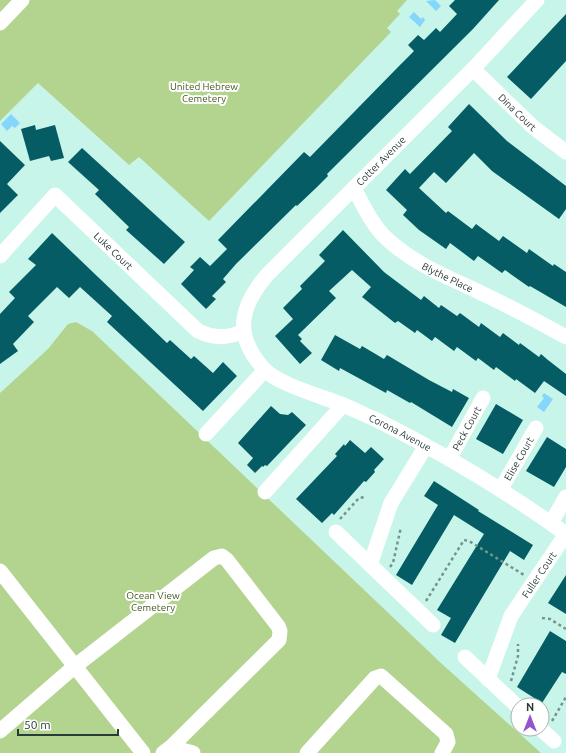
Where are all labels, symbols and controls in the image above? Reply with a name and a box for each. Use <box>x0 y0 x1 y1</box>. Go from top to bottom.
park label: United Hebrew Cemetery <box>170 81 238 104</box>
street label: Dina Court <box>496 91 538 133</box>
street label: Cotter Avenue <box>354 134 408 188</box>
street label: Luke Court <box>92 230 135 272</box>
street label: Blythe Place <box>420 260 475 294</box>
street label: Peck Court <box>450 404 483 452</box>
street label: Corona Avenue <box>367 412 433 453</box>
street label: Elise Court <box>502 435 535 482</box>
street label: Fuller Court <box>519 549 558 600</box>
park label: Ocean View Cemetery <box>126 590 180 613</box>
north arrow <box>510 697 550 737</box>
text: N <box>526 701 534 713</box>
scale bar <box>18 711 118 737</box>
text: 50 m <box>24 718 51 731</box>

